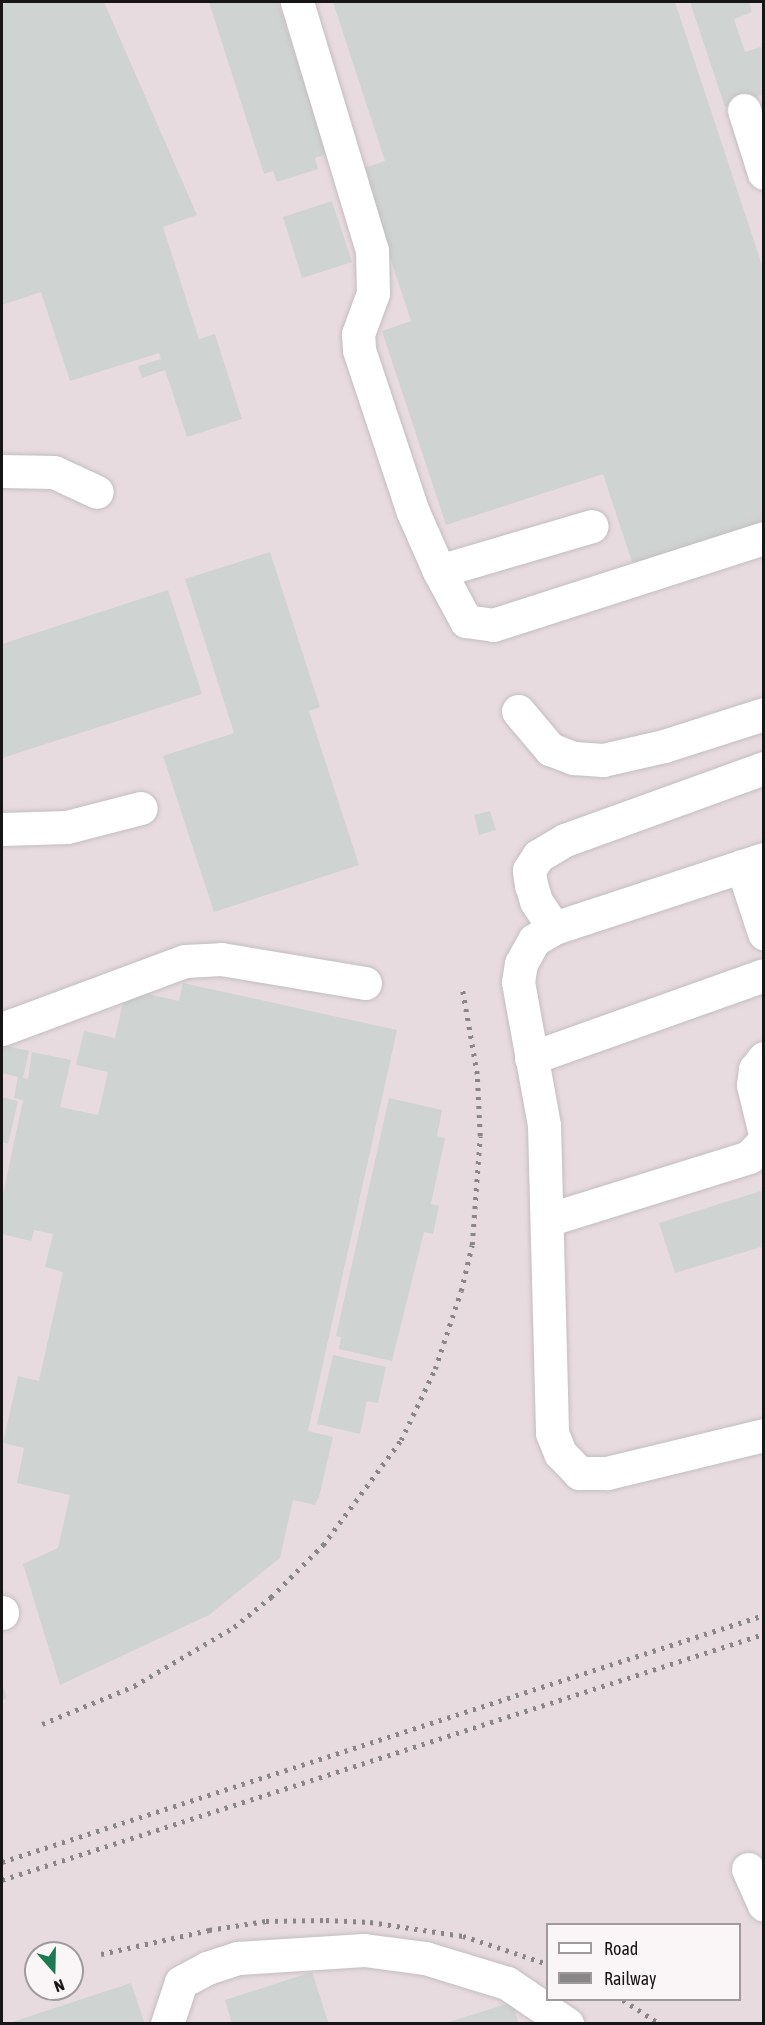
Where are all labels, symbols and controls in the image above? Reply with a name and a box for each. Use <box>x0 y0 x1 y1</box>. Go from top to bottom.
legend <box>546 1923 741 2001</box>
text: Road <box>604 1938 638 1959</box>
north arrow <box>24 1941 84 2001</box>
text: Railway <box>604 1968 656 1989</box>
text: N <box>52 1976 67 1996</box>

